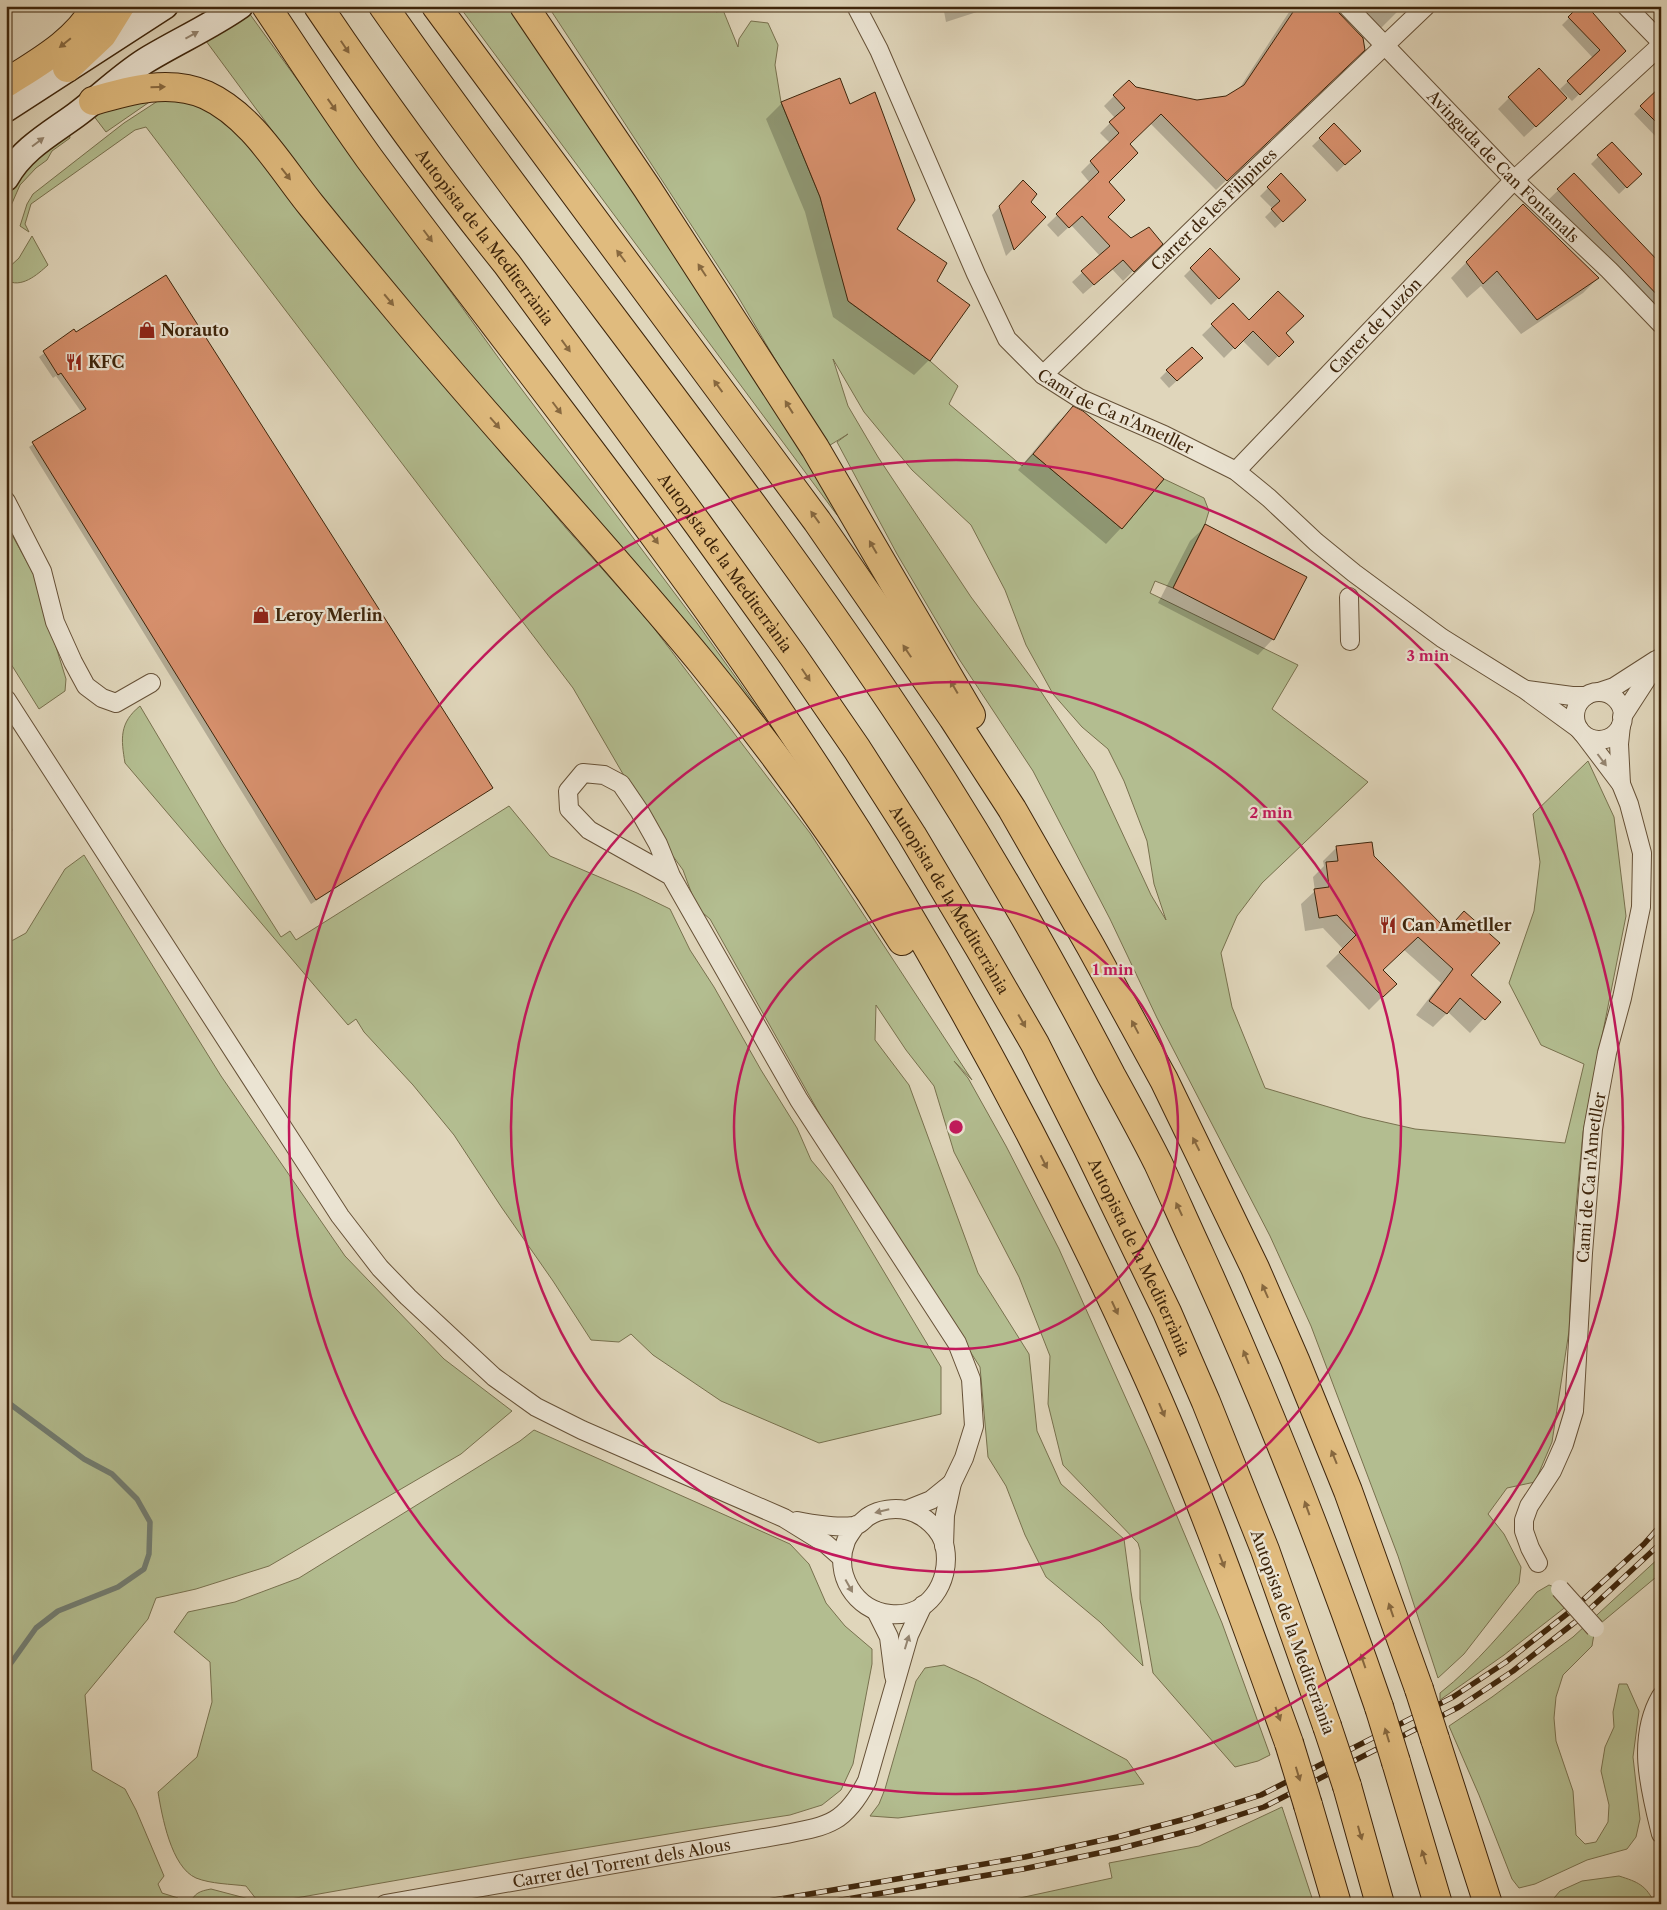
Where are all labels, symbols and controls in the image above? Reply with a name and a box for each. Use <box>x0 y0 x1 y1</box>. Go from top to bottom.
one-way arrow <box>185 31 199 40</box>
one-way arrow <box>58 38 71 49</box>
one-way arrow <box>340 40 350 53</box>
one-way arrow <box>150 83 166 91</box>
street label: Avinguda de Can Fontanals <box>1423 85 1584 247</box>
one-way arrow <box>327 98 337 112</box>
one-way arrow <box>31 137 45 147</box>
street label: Autopista de la Mediterrània <box>411 144 559 329</box>
street label: Carrer de les Filipines <box>1147 144 1281 275</box>
one-way arrow <box>281 167 292 180</box>
one-way arrow <box>422 229 433 242</box>
one-way arrow <box>616 250 627 263</box>
one-way arrow <box>697 264 706 277</box>
street label: Carrer de Luzón <box>1324 274 1425 378</box>
one-way arrow <box>384 293 395 306</box>
shop icon: Norauto <box>137 320 157 340</box>
place label: Norauto <box>161 320 229 340</box>
one-way arrow <box>561 339 571 353</box>
restaurant icon: KFC <box>64 352 84 372</box>
place label: KFC <box>88 352 124 372</box>
street label: Camí de Ca n'Ametller <box>1034 364 1197 458</box>
one-way arrow <box>713 380 724 393</box>
one-way arrow <box>552 401 562 415</box>
one-way arrow <box>784 401 794 414</box>
one-way arrow <box>489 416 501 428</box>
street label: Autopista de la Mediterrània <box>653 468 797 657</box>
one-way arrow <box>810 510 820 524</box>
one-way arrow <box>649 531 660 544</box>
one-way arrow <box>869 539 877 554</box>
shop icon: Leroy Merlin <box>251 605 271 625</box>
place label: Leroy Merlin <box>275 605 383 625</box>
one-way arrow <box>902 644 912 658</box>
text: 3 min <box>1407 646 1450 665</box>
one-way arrow <box>801 669 811 682</box>
one-way arrow <box>950 681 959 694</box>
one-way arrow <box>1597 753 1607 767</box>
street label: Autopista de la Mediterrània <box>885 801 1014 998</box>
text: 2 min <box>1249 803 1293 822</box>
restaurant icon: Can Ametller <box>1378 915 1398 935</box>
place label: Can Ametller <box>1402 915 1512 935</box>
text: 1 min <box>1092 960 1134 979</box>
one-way arrow <box>1017 1015 1026 1028</box>
one-way arrow <box>1131 1020 1139 1035</box>
street label: Camí de Ca n'Ametller <box>1572 1090 1610 1263</box>
centre of rings <box>947 1118 965 1136</box>
one-way arrow <box>1191 1137 1200 1152</box>
one-way arrow <box>1040 1154 1048 1169</box>
street label: Autopista de la Mediterrània <box>1084 1154 1195 1359</box>
one-way arrow <box>1175 1202 1183 1216</box>
one-way arrow <box>1260 1284 1268 1298</box>
one-way arrow <box>1112 1301 1120 1315</box>
one-way arrow <box>1242 1350 1249 1365</box>
one-way arrow <box>1158 1403 1166 1417</box>
one-way arrow <box>1330 1450 1337 1465</box>
one-way arrow <box>1303 1500 1311 1515</box>
one-way arrow <box>875 1508 890 1516</box>
street label: Autopista de la Mediterrània <box>1246 1526 1340 1737</box>
one-way arrow <box>1218 1554 1226 1569</box>
one-way arrow <box>845 1580 854 1593</box>
one-way arrow <box>1387 1602 1394 1617</box>
one-way arrow <box>904 1635 912 1650</box>
one-way arrow <box>1359 1653 1366 1668</box>
one-way arrow <box>1275 1706 1282 1721</box>
one-way arrow <box>1383 1727 1391 1742</box>
one-way arrow <box>1295 1767 1303 1782</box>
one-way arrow <box>1357 1826 1365 1841</box>
street label: Carrer del Torrent dels Alous <box>511 1834 732 1892</box>
one-way arrow <box>1419 1849 1427 1864</box>

